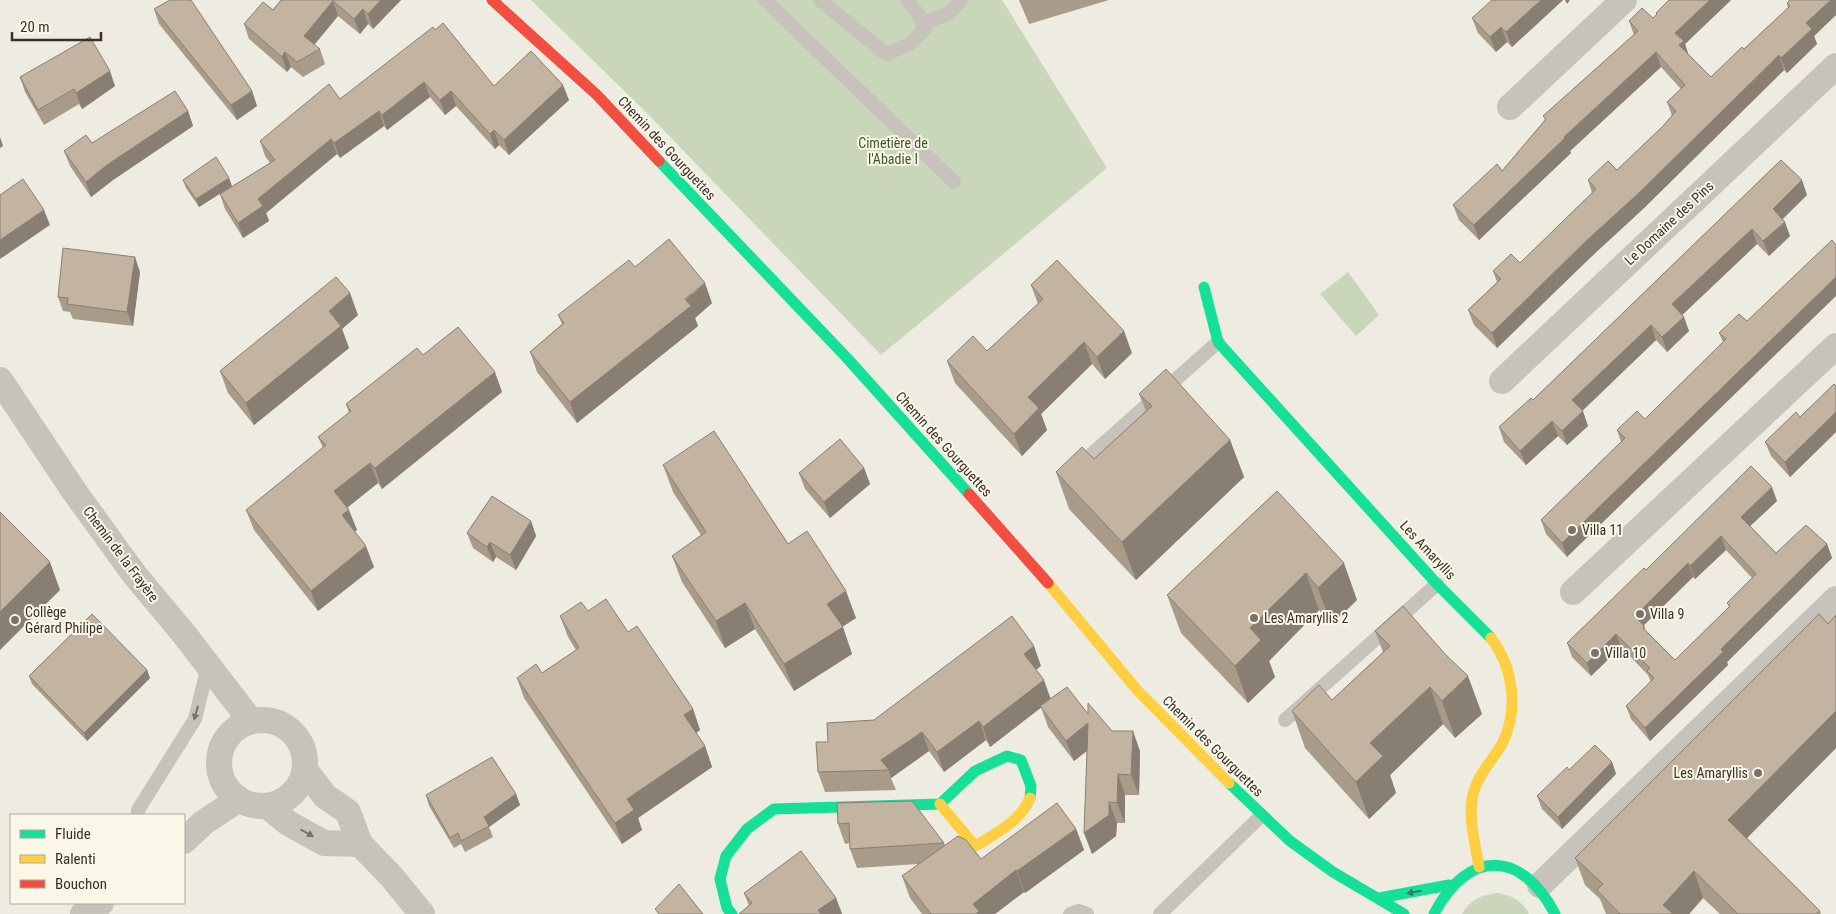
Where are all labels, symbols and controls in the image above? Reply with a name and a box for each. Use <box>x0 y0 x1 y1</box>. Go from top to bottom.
scale bar <box>12 10 101 42</box>
text: 20 m <box>20 18 50 36</box>
street label: Chemin des Gourguettes <box>615 93 719 203</box>
park label: Cimetière de l'Abadie I <box>858 135 928 167</box>
street label: Le Domaine des Pins <box>1621 178 1717 268</box>
street label: Chemin des Gourguettes <box>893 388 995 500</box>
street label: Chemin de la Frayère <box>80 503 162 605</box>
street label: Les Amaryllis <box>1397 517 1459 583</box>
place label: Villa 11 <box>1582 522 1623 538</box>
marker: Villa 11 <box>1566 524 1578 536</box>
place label: Collège Gérard Philipe <box>25 604 103 636</box>
place label: Villa 9 <box>1650 606 1684 622</box>
marker: Villa 9 <box>1634 608 1646 620</box>
place label: Les Amaryllis 2 <box>1264 610 1349 626</box>
marker: Les Amaryllis 2 <box>1248 612 1260 624</box>
marker: Collège Gérard Philipe <box>9 614 21 626</box>
place label: Villa 10 <box>1605 645 1646 661</box>
marker: Villa 10 <box>1589 647 1601 659</box>
street label: Chemin des Gourguettes <box>1159 692 1267 800</box>
one-way arrow <box>192 706 200 721</box>
place label: Les Amaryllis <box>1674 765 1748 781</box>
marker: Les Amaryllis <box>1752 767 1764 779</box>
legend <box>10 814 185 904</box>
text: Fluide <box>55 825 91 843</box>
one-way arrow <box>299 829 314 837</box>
text: Ralenti <box>55 850 96 868</box>
text: Bouchon <box>55 875 107 893</box>
one-way arrow <box>1406 888 1422 896</box>

